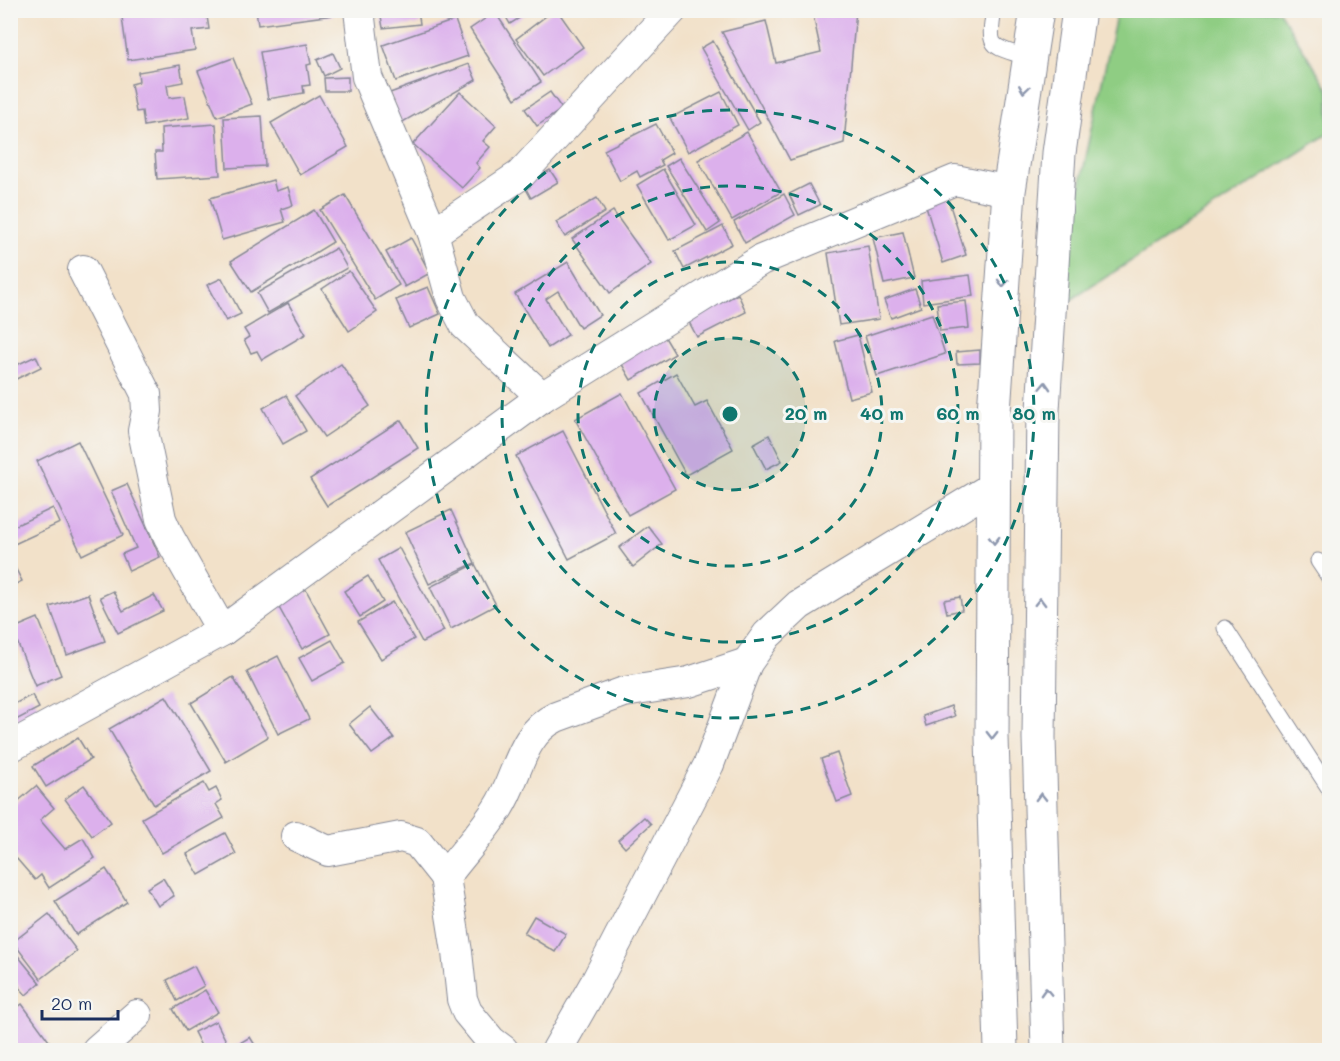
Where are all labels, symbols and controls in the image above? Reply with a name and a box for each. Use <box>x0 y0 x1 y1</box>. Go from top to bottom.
one-way arrow <box>1018 84 1030 94</box>
one-way arrow <box>997 278 1010 287</box>
one-way arrow <box>1038 382 1051 391</box>
text: 20 m <box>785 401 827 425</box>
text: 40 m <box>860 401 904 425</box>
text: 60 m <box>936 401 980 425</box>
text: 80 m <box>1012 401 1056 425</box>
centre of rings <box>720 404 740 424</box>
one-way arrow <box>988 536 1000 545</box>
one-way arrow <box>1034 598 1047 607</box>
one-way arrow <box>986 731 998 740</box>
one-way arrow <box>1035 793 1047 802</box>
scale bar <box>42 983 118 1021</box>
one-way arrow <box>1040 988 1052 997</box>
text: 20 m <box>51 991 92 1015</box>

